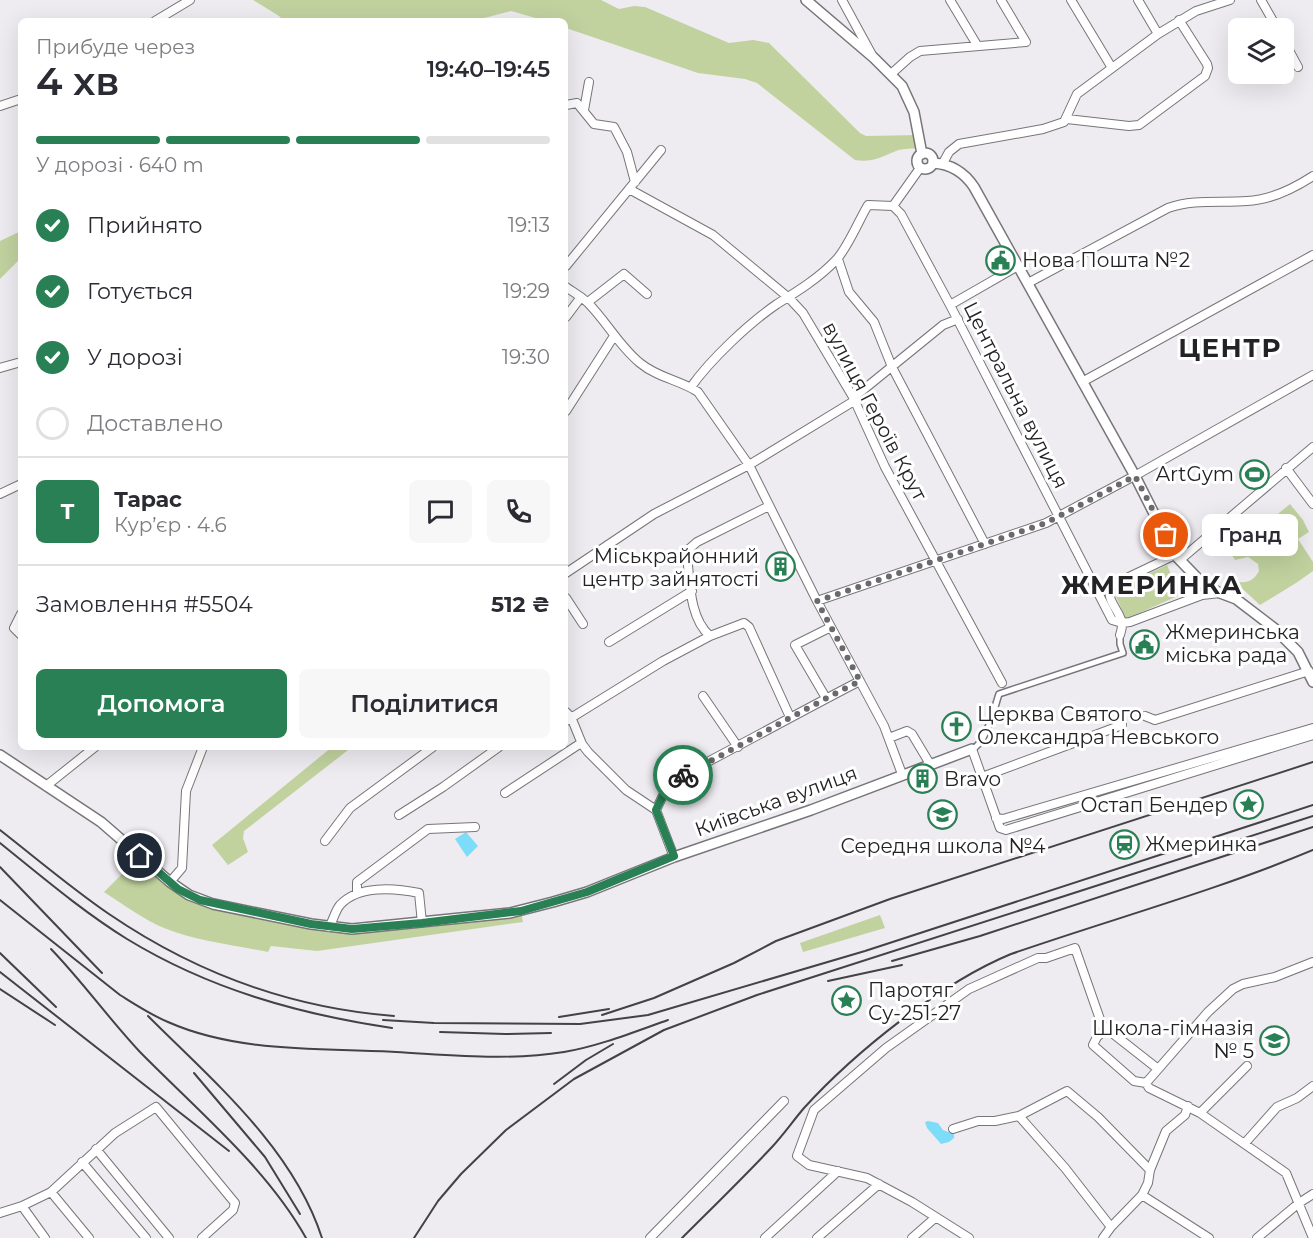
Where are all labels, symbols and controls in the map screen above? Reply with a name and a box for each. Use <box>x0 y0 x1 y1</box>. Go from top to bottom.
map controls <box>1228 18 1294 84</box>
button: layers <box>1228 18 1294 84</box>
text: Прибуде через <box>36 35 195 59</box>
text: 19:40–19:45 <box>427 56 550 83</box>
text: 4 хв <box>36 57 119 105</box>
text: У дорозі · 640 m <box>36 153 204 177</box>
icon: check <box>36 209 69 242</box>
text: Прийнято <box>87 212 203 239</box>
text: 19:13 <box>508 213 550 237</box>
public building icon: Нова Пошта №2 <box>985 244 1017 276</box>
place label: Нова Пошта №2 <box>1022 248 1190 272</box>
icon: check <box>36 275 69 308</box>
text: Готується <box>87 278 193 305</box>
text: 19:29 <box>503 279 550 303</box>
street label: Центральна вулиця <box>958 298 1074 492</box>
street label: вулиця Героїв Крут <box>818 318 933 505</box>
district label: ЦЕНТР <box>1178 332 1282 364</box>
icon: check <box>36 341 69 374</box>
text: У дорозі <box>87 344 183 371</box>
text: 19:30 <box>502 345 550 369</box>
text: Доставлено <box>87 410 223 437</box>
sports icon: ArtGym <box>1239 458 1271 490</box>
place label: ArtGym <box>1156 462 1234 486</box>
button: chat <box>409 480 472 543</box>
button: phone <box>487 480 550 543</box>
text: Тарас <box>114 486 182 513</box>
text: Т <box>60 498 75 525</box>
pin <box>1140 509 1191 560</box>
text: Кур’єр · 4.6 <box>114 513 227 537</box>
callout: Гранд <box>1202 514 1298 556</box>
icon: bag <box>1149 518 1182 551</box>
text: Гранд <box>1218 523 1282 547</box>
place label: Міськрайонний центр зайнятості <box>582 544 759 591</box>
building icon: Міськрайонний центр зайнятості <box>764 551 796 583</box>
district label: ЖМЕРИНКА <box>1061 569 1243 601</box>
text: Замовлення #5504 <box>36 591 253 618</box>
text: 512 ₴ <box>491 591 550 618</box>
place label: Жмеринська міська рада <box>1165 620 1300 667</box>
public building icon: Жмеринська міська рада <box>1128 628 1160 660</box>
button: Допомога <box>36 669 287 738</box>
button: Поділитися <box>299 669 550 738</box>
place label: Церква Святого Олександра Невського <box>977 702 1219 749</box>
church icon: Церква Святого Олександра Невського <box>940 710 972 742</box>
courier <box>653 745 713 805</box>
icon: bike <box>667 759 700 792</box>
street label: Київська вулиця <box>692 760 860 842</box>
building icon: Bravo <box>907 763 939 795</box>
place label: Bravo <box>944 767 1001 791</box>
place icon: Остап Бендер <box>1233 789 1265 821</box>
place label: Остап Бендер <box>1081 793 1228 817</box>
school or university icon: Середня школа №4 <box>927 799 959 831</box>
station icon: Жмеринка <box>1108 828 1140 860</box>
pin <box>114 830 165 881</box>
place label: Жмеринка <box>1145 832 1257 856</box>
place label: Середня школа №4 <box>841 834 1045 858</box>
icon: home <box>123 839 156 872</box>
place label: Паротяг Су-251-27 <box>868 978 961 1025</box>
place icon: Паротяг Су-251-27 <box>831 985 863 1017</box>
place label: Школа-гімназія № 5 <box>1092 1016 1254 1063</box>
school or university icon: Школа-гімназія № 5 <box>1259 1024 1291 1056</box>

